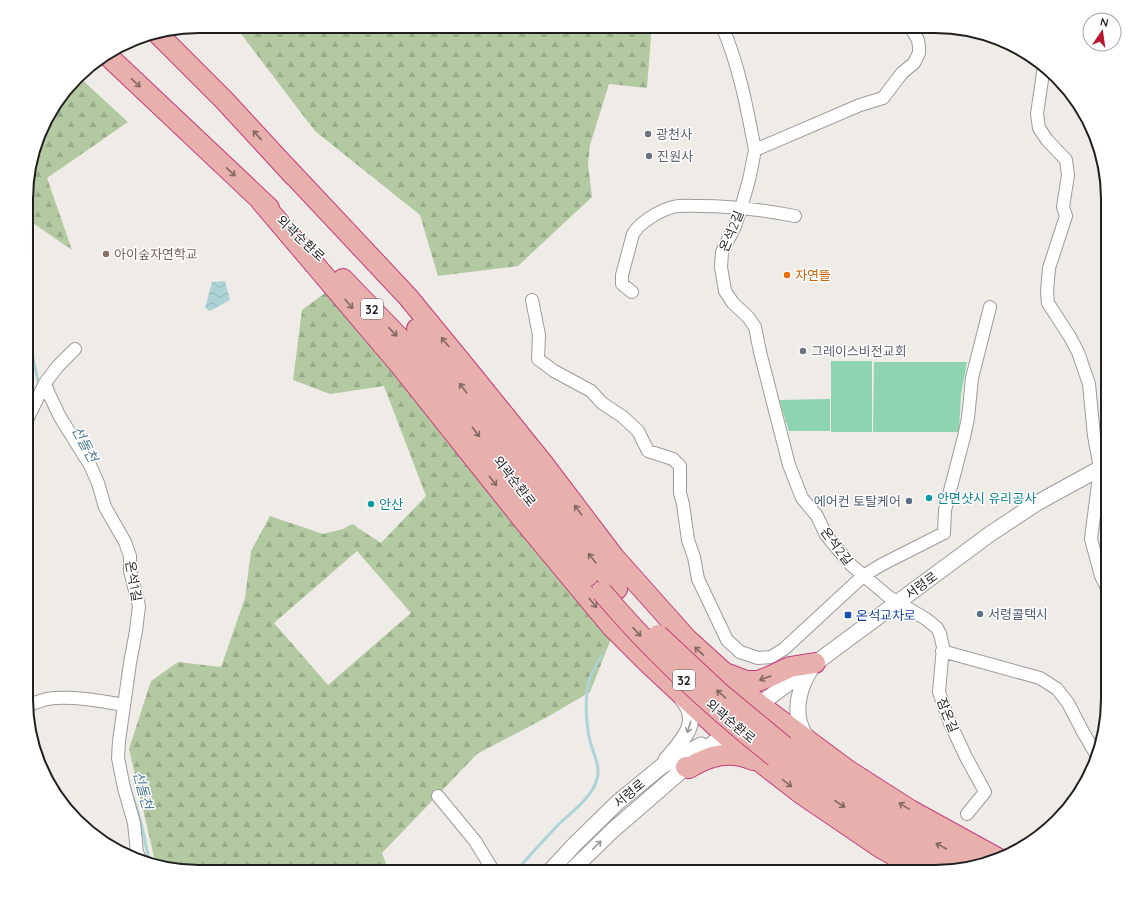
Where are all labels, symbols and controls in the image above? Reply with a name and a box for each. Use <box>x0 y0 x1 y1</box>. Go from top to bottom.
north arrow <box>1082 12 1122 52</box>
text: N <box>1099 15 1110 30</box>
one-way arrow <box>131 78 141 87</box>
place label: 광천사 <box>656 126 692 142</box>
marker: 광천사 <box>643 129 653 139</box>
one-way arrow <box>253 131 262 141</box>
place label: 진원사 <box>657 148 693 164</box>
marker: 진원사 <box>644 151 654 161</box>
one-way arrow <box>226 167 236 177</box>
street label: 온석2길 <box>716 208 746 254</box>
street label: 외곽순환로 <box>274 212 328 264</box>
place label: 아이숲자연학교 <box>114 246 198 262</box>
marker: 아이숲자연학교 <box>101 249 111 259</box>
place label: 자연뜰 <box>795 267 831 283</box>
marker: 자연뜰 <box>782 270 792 280</box>
one-way arrow <box>344 299 353 310</box>
road number: 32 <box>361 299 383 319</box>
one-way arrow <box>388 327 398 337</box>
one-way arrow <box>441 337 450 348</box>
place label: 그레이스비전교회 <box>811 343 907 359</box>
marker: 그레이스비전교회 <box>798 346 808 356</box>
one-way arrow <box>459 383 467 394</box>
water label: 선돌천 <box>68 423 103 466</box>
one-way arrow <box>472 426 481 437</box>
street label: 외곽순환로 <box>490 453 540 510</box>
one-way arrow <box>489 475 498 486</box>
place label: 안면샷시 유리공사 <box>937 490 1036 506</box>
place label: 에어컨 토탈케어 <box>814 493 901 509</box>
marker: 안면샷시 유리공사 <box>924 493 934 503</box>
place label: 안산 <box>379 496 403 512</box>
marker: 에어컨 토탈케어 <box>904 496 914 506</box>
marker: 안산 <box>366 499 376 509</box>
one-way arrow <box>574 505 582 516</box>
street label: 온석2길 <box>818 524 856 568</box>
one-way arrow <box>588 553 597 564</box>
street label: 온석1길 <box>123 560 145 602</box>
street label: 서령로 <box>902 568 940 602</box>
one-way arrow <box>589 598 598 608</box>
place label: 서령콜택시 <box>988 606 1048 622</box>
place label: 온석교차로 <box>856 607 916 623</box>
marker: 서령콜택시 <box>975 609 985 619</box>
marker: 온석교차로 <box>843 610 853 620</box>
one-way arrow <box>632 627 642 637</box>
one-way arrow <box>694 646 704 656</box>
road number: 32 <box>673 670 695 690</box>
one-way arrow <box>760 675 772 683</box>
one-way arrow <box>716 690 727 699</box>
street label: 잠온길 <box>934 695 962 735</box>
street label: 외곽순환로 <box>703 696 759 746</box>
one-way arrow <box>685 721 692 734</box>
water label: 선돌천 <box>129 769 157 812</box>
street label: 서령로 <box>610 775 648 811</box>
one-way arrow <box>782 779 793 788</box>
one-way arrow <box>834 801 846 809</box>
one-way arrow <box>898 802 910 810</box>
one-way arrow <box>592 840 602 849</box>
one-way arrow <box>935 842 947 850</box>

